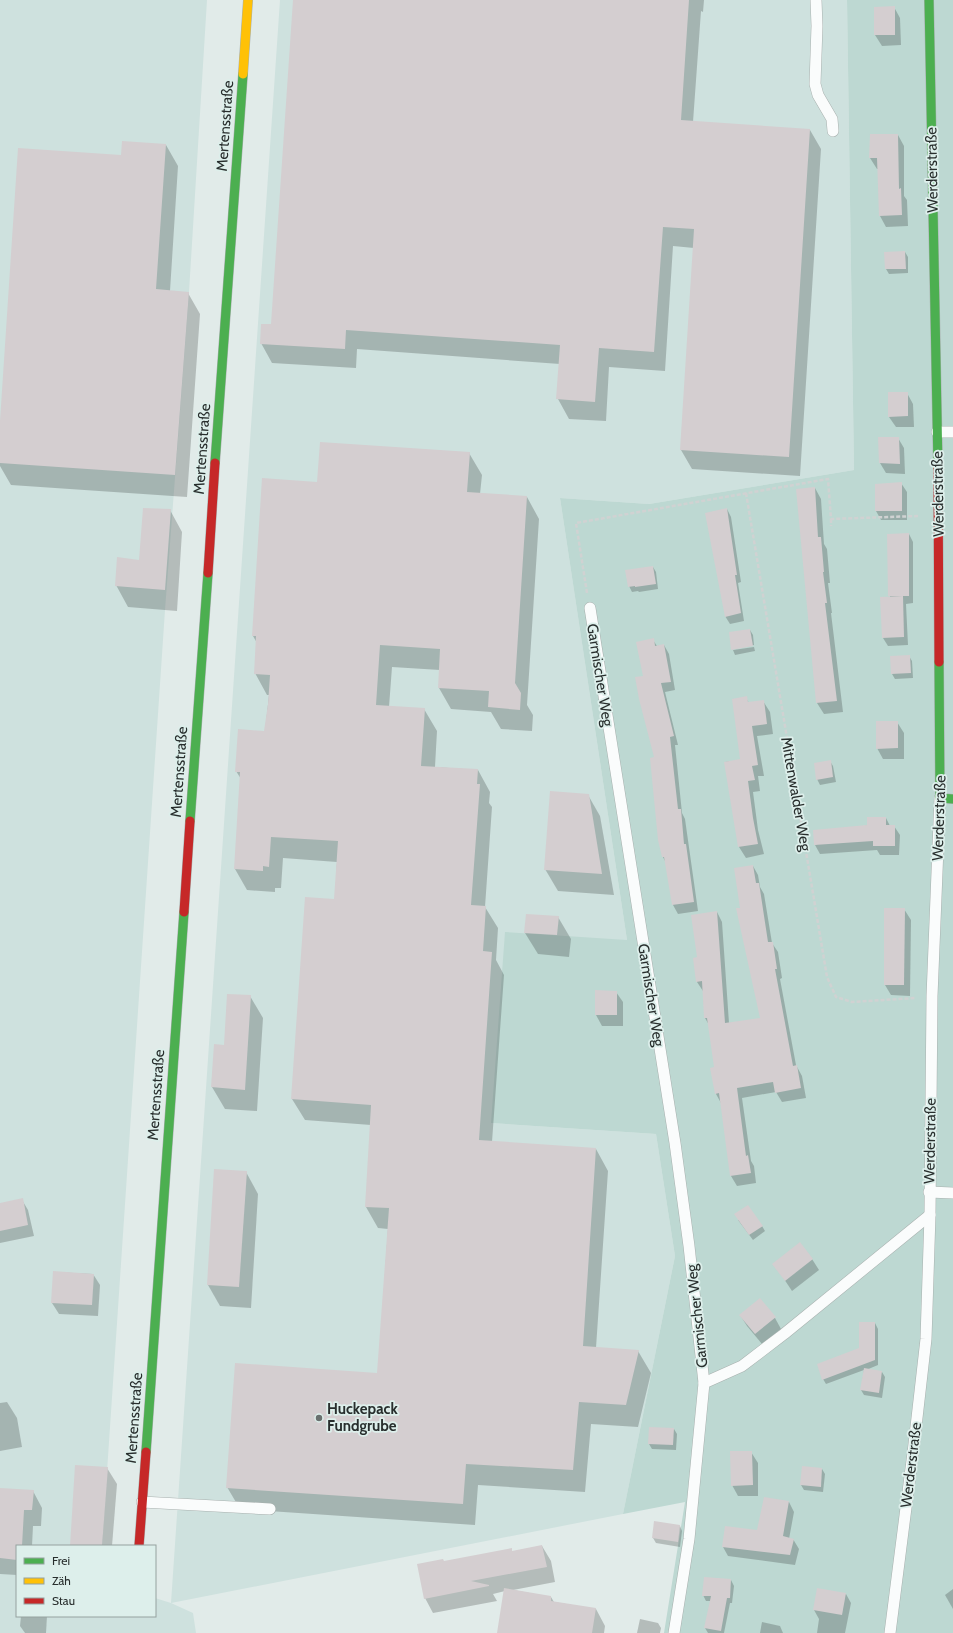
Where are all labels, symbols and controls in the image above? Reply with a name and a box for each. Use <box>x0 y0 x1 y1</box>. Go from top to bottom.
street label: Mertensstraße <box>213 80 237 172</box>
street label: Werderstraße <box>922 127 942 213</box>
street label: Mertensstraße <box>190 403 214 495</box>
street label: Werderstraße <box>928 451 948 537</box>
street label: Garmischer Weg <box>583 622 617 728</box>
street label: Mertensstraße <box>167 726 191 818</box>
street label: Mittenwalder Weg <box>777 736 815 853</box>
street label: Werderstraße <box>929 774 950 861</box>
street label: Garmischer Weg <box>634 942 668 1048</box>
street label: Mertensstraße <box>144 1049 168 1141</box>
street label: Werderstraße <box>920 1098 940 1184</box>
street label: Garmischer Weg <box>683 1263 711 1369</box>
street label: Mertensstraße <box>122 1372 146 1464</box>
place label: Huckepack Fundgrube <box>327 1400 398 1435</box>
marker: Huckepack Fundgrube <box>314 1413 324 1423</box>
street label: Werderstraße <box>897 1421 925 1509</box>
legend <box>16 1545 156 1617</box>
text: Frei <box>52 1553 70 1568</box>
text: Zäh <box>52 1573 71 1588</box>
text: Stau <box>52 1593 75 1608</box>

